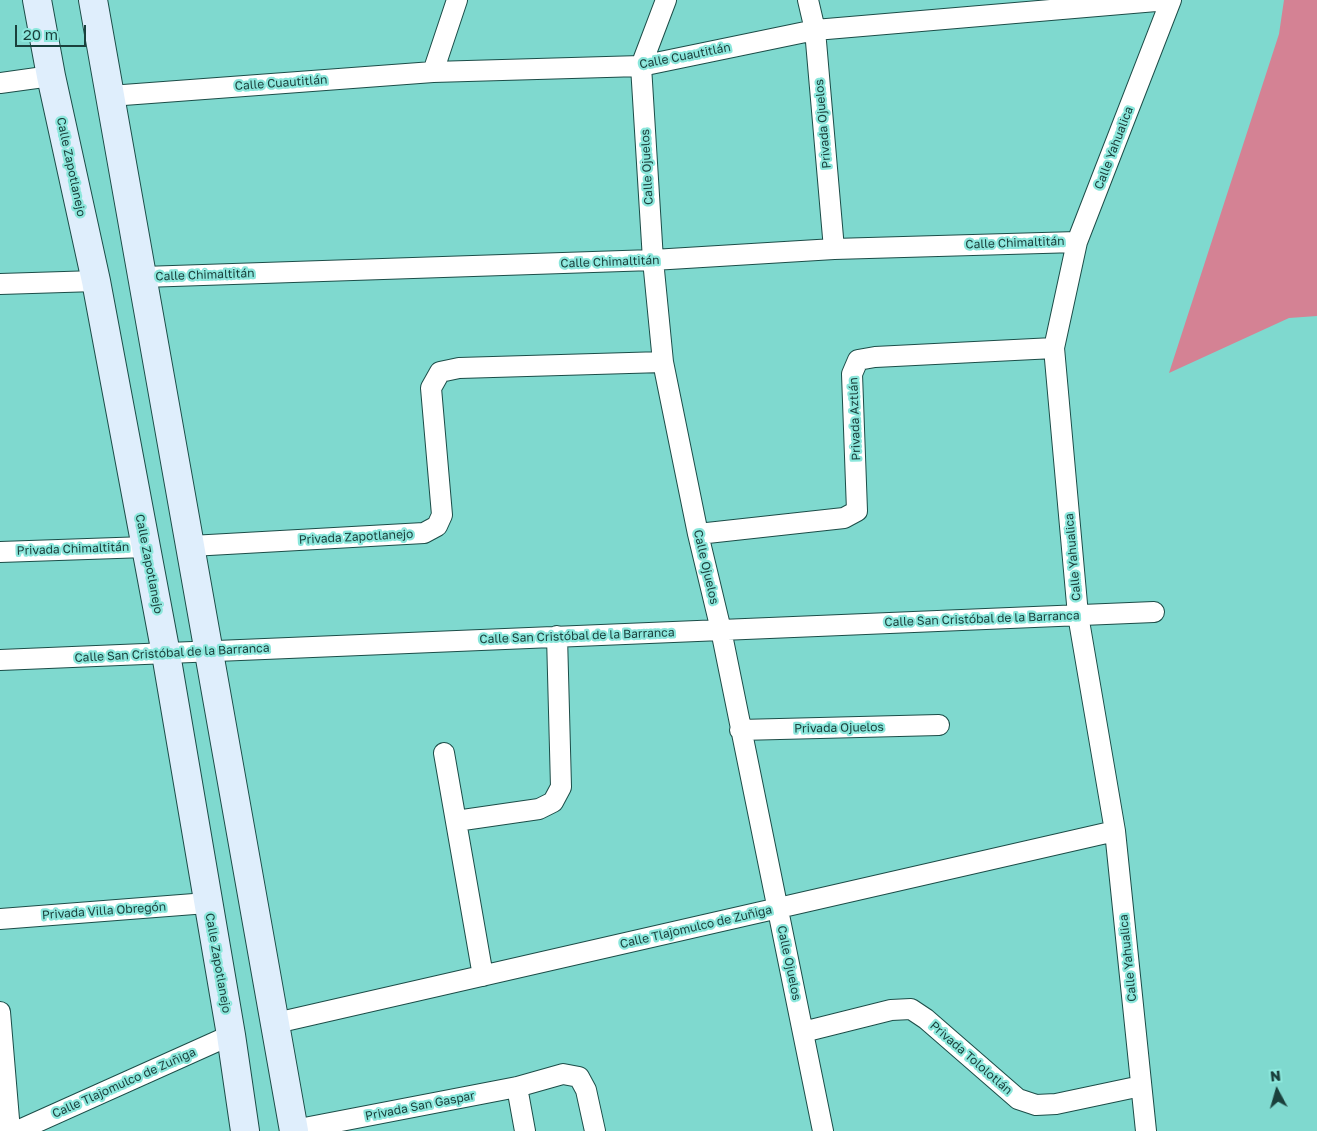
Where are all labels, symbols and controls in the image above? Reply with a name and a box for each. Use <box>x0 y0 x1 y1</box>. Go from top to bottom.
scale bar <box>18 15 89 47</box>
text: 20 m <box>23 25 58 43</box>
street label: Calle Cuautitlán <box>638 40 732 72</box>
street label: Calle Cuautitlán <box>234 73 328 93</box>
street label: Privada Ojuelos <box>812 79 834 169</box>
street label: Calle Yahualica <box>1092 104 1136 192</box>
street label: Calle Zapotlanejo <box>53 116 89 218</box>
street label: Calle Ojuelos <box>638 129 656 205</box>
street label: Calle Chimaltitán <box>965 234 1065 252</box>
street label: Calle Chimaltitán <box>560 253 660 271</box>
street label: Calle Chimaltitán <box>155 266 255 284</box>
street label: Privada Aztlán <box>846 377 864 461</box>
street label: Calle Zapotlanejo <box>132 513 166 615</box>
street label: Calle Yahualica <box>1062 513 1084 601</box>
street label: Privada Zapotlanejo <box>298 527 414 547</box>
street label: Calle Ojuelos <box>690 528 722 606</box>
street label: Privada Chimaltitán <box>16 540 130 558</box>
street label: Calle San Cristóbal de la Barranca <box>884 608 1080 630</box>
street label: Calle San Cristóbal de la Barranca <box>479 625 675 647</box>
street label: Calle San Cristóbal de la Barranca <box>74 641 270 665</box>
street label: Privada Ojuelos <box>794 720 884 736</box>
street label: Privada Villa Obregón <box>41 899 167 923</box>
street label: Calle Tlajomulco de Zuñiga <box>619 902 773 952</box>
street label: Calle Zapotlanejo <box>202 912 234 1014</box>
street label: Calle Yahualica <box>1116 914 1140 1002</box>
street label: Calle Ojuelos <box>774 924 804 1002</box>
street label: Privada Tololotlán <box>927 1018 1015 1098</box>
street label: Calle Tlajomulco de Zuñiga <box>50 1045 198 1121</box>
north arrow <box>1252 1066 1302 1116</box>
text: N <box>1269 1067 1282 1085</box>
street label: Privada San Gaspar <box>364 1088 476 1124</box>

